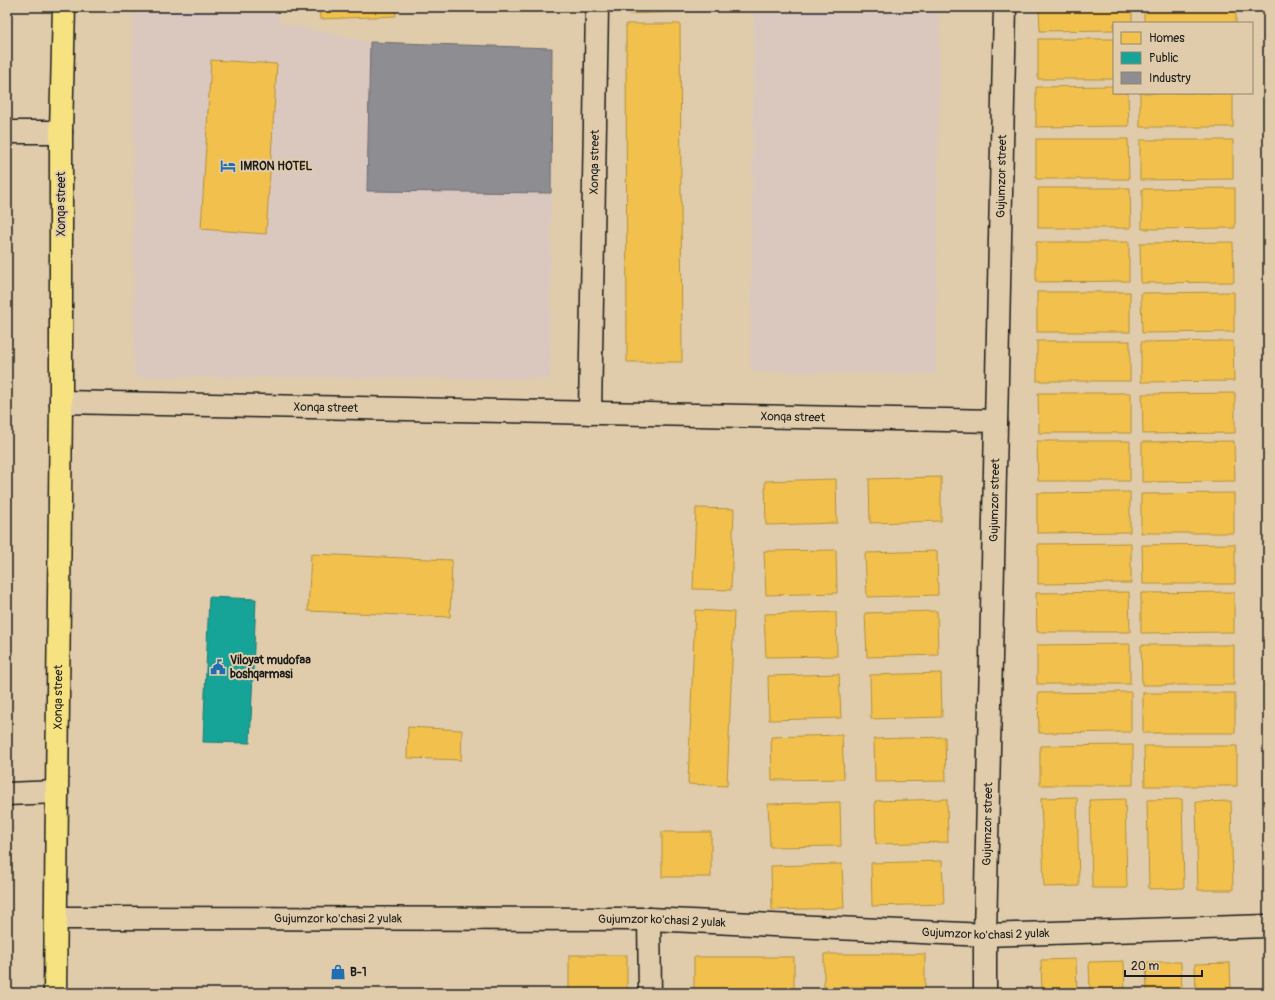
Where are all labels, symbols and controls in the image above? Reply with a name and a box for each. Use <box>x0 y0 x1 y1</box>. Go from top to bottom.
legend <box>1113 22 1253 94</box>
text: Homes <box>1149 31 1185 46</box>
text: Public <box>1149 51 1179 66</box>
text: Industry <box>1149 71 1191 86</box>
street label: Xonqa street <box>587 129 603 195</box>
street label: Gujumzor street <box>993 134 1010 218</box>
hotel icon: IMRON HOTEL <box>219 157 237 175</box>
place label: IMRON HOTEL <box>240 159 312 174</box>
street label: Xonqa street <box>54 172 69 236</box>
street label: Xonqa street <box>293 400 359 416</box>
street label: Xonqa street <box>760 409 826 426</box>
street label: Gujumzor street <box>986 458 1003 542</box>
place label: Viloyat mudofaa boshqarmasi <box>230 653 311 682</box>
public building icon: Viloyat mudofaa boshqarmasi <box>209 658 227 676</box>
street label: Xonqa street <box>51 664 66 729</box>
street label: Gujumzor street <box>979 782 996 866</box>
street label: Gujumzor ko'chasi 2 yulak <box>274 911 402 927</box>
street label: Gujumzor ko'chasi 2 yulak <box>598 912 726 931</box>
street label: Gujumzor ko'chasi 2 yulak <box>921 925 1050 943</box>
scale bar <box>1125 952 1202 978</box>
text: 20 m <box>1131 959 1160 974</box>
shop icon: В-1 <box>329 963 347 981</box>
place label: В-1 <box>350 965 367 980</box>

